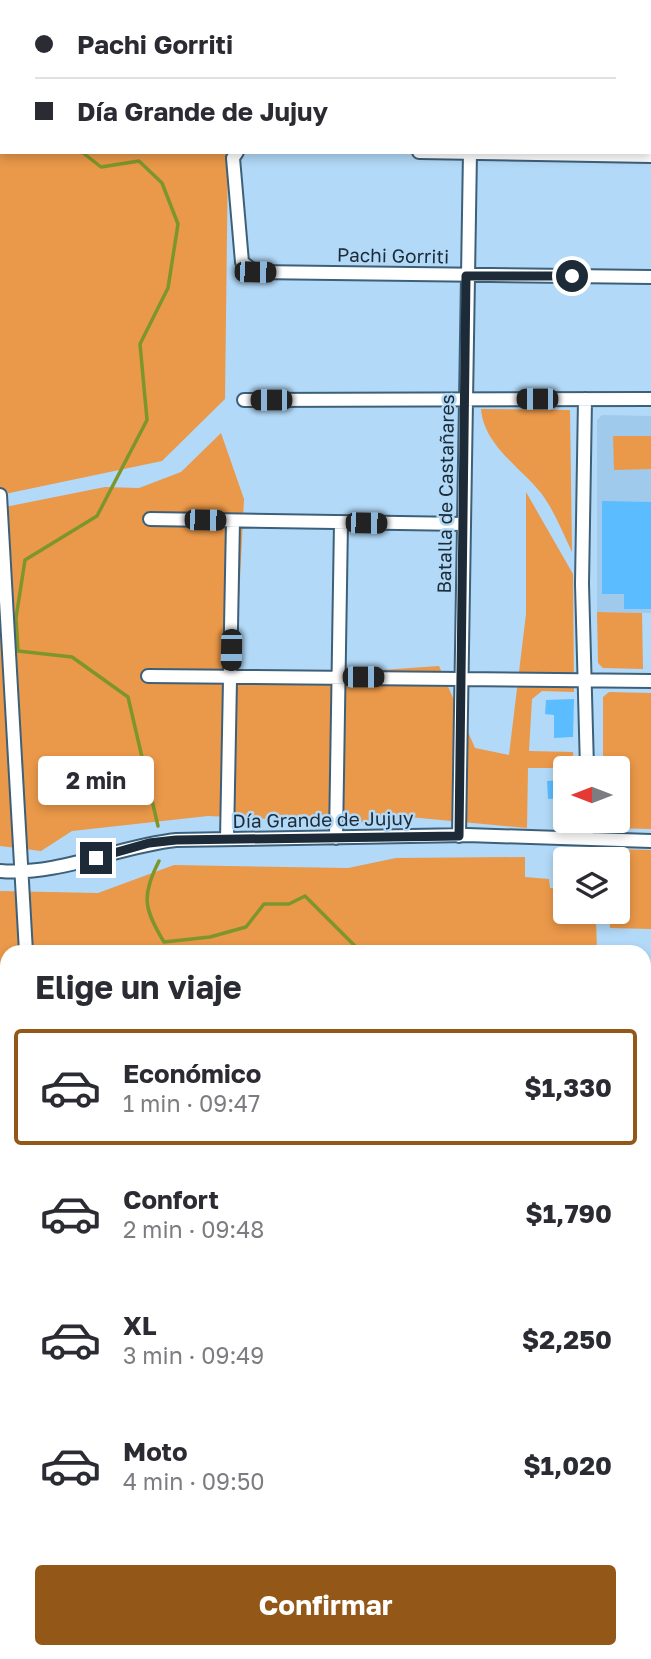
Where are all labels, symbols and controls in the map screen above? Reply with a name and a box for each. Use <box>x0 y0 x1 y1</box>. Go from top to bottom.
text: Pachi Gorriti <box>77 29 233 60</box>
text: Día Grande de Jujuy <box>77 96 328 127</box>
street label: Pachi Gorriti <box>337 243 449 267</box>
route start <box>556 260 588 292</box>
car <box>234 261 277 283</box>
car <box>517 389 559 410</box>
car <box>251 390 293 411</box>
street label: Batalla de Castañares <box>432 394 458 594</box>
car <box>184 509 227 531</box>
car <box>345 512 388 534</box>
car <box>221 629 242 671</box>
car <box>343 667 385 688</box>
callout: 2 min <box>38 756 154 806</box>
north arrow <box>553 756 630 833</box>
map controls <box>553 756 630 924</box>
text: 2 min <box>66 766 126 794</box>
street label: Día Grande de Jujuy <box>232 806 414 832</box>
route end <box>80 842 112 874</box>
button: layers <box>553 847 630 924</box>
text: Elige un viaje <box>35 968 242 1006</box>
icon: car <box>39 1056 102 1119</box>
text: Económico <box>123 1058 261 1089</box>
text: $1,330 <box>524 1072 612 1103</box>
text: 1 min · 09:47 <box>123 1089 260 1117</box>
icon: car <box>39 1182 102 1245</box>
text: Confort <box>123 1184 219 1215</box>
text: $1,790 <box>525 1198 612 1229</box>
text: 2 min · 09:48 <box>123 1215 264 1243</box>
icon: car <box>39 1308 102 1371</box>
text: XL <box>123 1310 157 1341</box>
text: $2,250 <box>522 1324 612 1355</box>
text: 3 min · 09:49 <box>123 1341 264 1369</box>
icon: car <box>39 1434 102 1497</box>
text: Moto <box>123 1436 188 1467</box>
text: $1,020 <box>523 1450 612 1481</box>
text: 4 min · 09:50 <box>123 1467 265 1495</box>
button: Confirmar <box>35 1565 616 1645</box>

